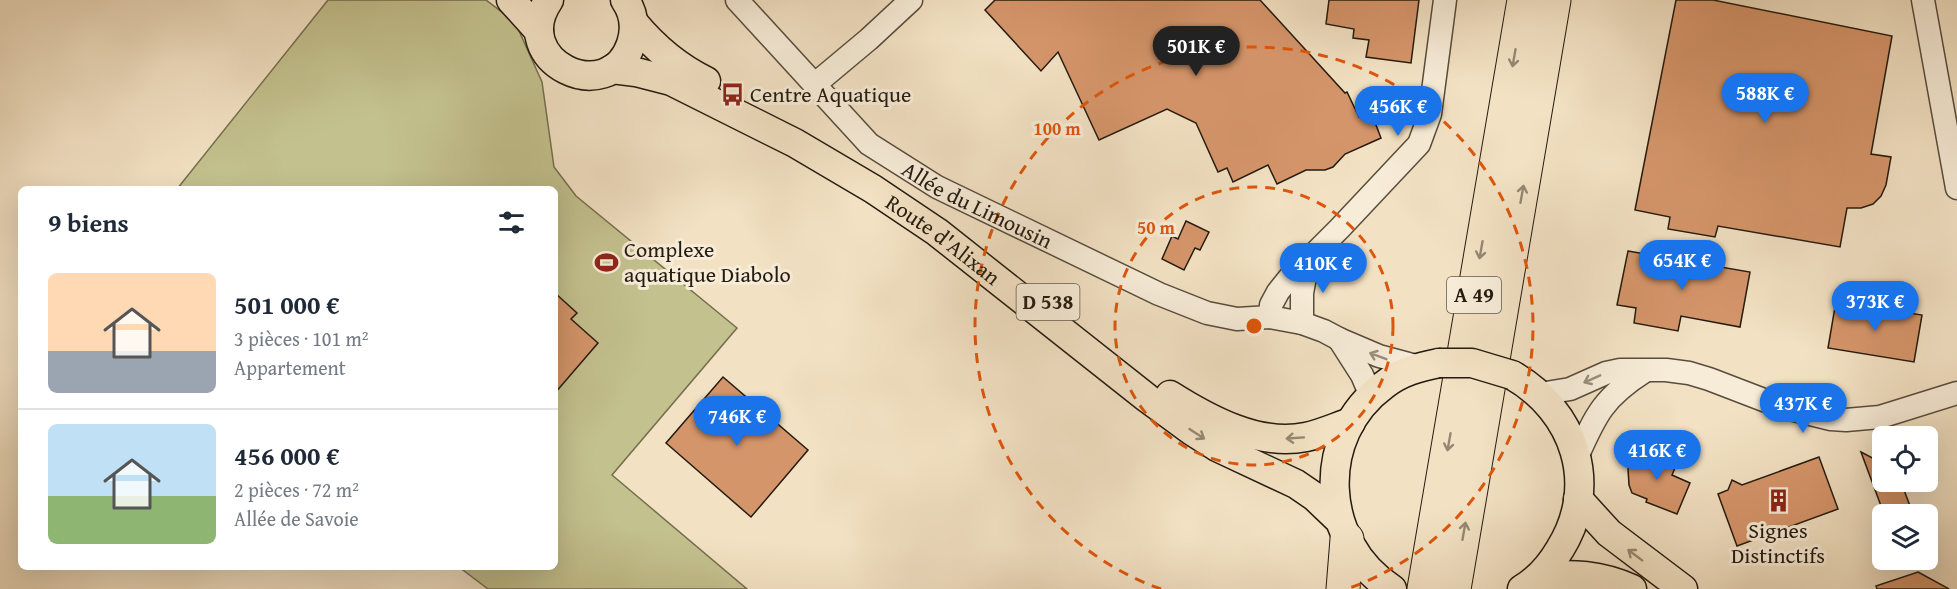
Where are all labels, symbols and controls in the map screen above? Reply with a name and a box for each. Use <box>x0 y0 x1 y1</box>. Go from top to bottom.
pin: 501K € <box>1147 26 1245 77</box>
text: 501K € <box>1167 31 1225 60</box>
one-way arrow <box>1508 47 1519 67</box>
pin: 588K € <box>1716 73 1814 124</box>
place label: Centre Aquatique <box>750 78 911 110</box>
text: 588K € <box>1736 78 1794 107</box>
bus stop icon: Centre Aquatique <box>719 81 745 107</box>
pin: 456K € <box>1349 86 1447 137</box>
text: 456K € <box>1369 91 1427 120</box>
text: 100 m <box>1033 115 1081 142</box>
street label: Allée du Limousin <box>896 153 1059 257</box>
one-way arrow <box>1516 185 1527 205</box>
street label: Route d'Alixan <box>879 186 1008 293</box>
text: 9 biens <box>48 203 129 242</box>
icon: filters <box>495 206 528 239</box>
text: 50 m <box>1137 214 1176 241</box>
place label: Complexe aquatique Diabolo <box>624 233 791 290</box>
one-way arrow <box>1476 240 1487 259</box>
pin: 654K € <box>1633 240 1731 291</box>
pin: 410K € <box>1274 243 1372 294</box>
text: 654K € <box>1653 245 1711 274</box>
text: 410K € <box>1294 248 1352 277</box>
sports icon: Complexe aquatique Diabolo <box>593 249 619 275</box>
road number: A 49 <box>1447 277 1501 313</box>
pin: 373K € <box>1826 281 1924 332</box>
road number: D 538 <box>1016 284 1080 320</box>
text: 501 000 € <box>234 285 340 324</box>
text: 373K € <box>1846 286 1904 315</box>
icon: home <box>96 297 168 369</box>
centre of rings <box>1244 316 1264 336</box>
text: 3 pièces · 101 m² <box>234 324 369 353</box>
one-way arrow <box>1370 350 1388 361</box>
text: Appartement <box>234 353 346 382</box>
one-way arrow <box>1583 374 1601 386</box>
pin: 437K € <box>1754 383 1852 434</box>
text: 437K € <box>1774 388 1832 417</box>
pin: 746K € <box>688 396 786 447</box>
text: 746K € <box>708 401 766 430</box>
map controls <box>1872 426 1938 570</box>
button: locate <box>1872 426 1938 492</box>
one-way arrow <box>1189 428 1205 440</box>
pin: 416K € <box>1608 430 1706 481</box>
one-way arrow <box>1443 432 1454 452</box>
one-way arrow <box>1285 433 1305 444</box>
text: 416K € <box>1628 435 1686 464</box>
text: 456 000 € <box>234 436 340 475</box>
icon: home <box>96 448 168 520</box>
text: 2 pièces · 72 m² <box>234 475 359 504</box>
building icon: Signes Distinctifs <box>1765 488 1791 514</box>
text: Allée de Savoie <box>234 504 359 533</box>
button: layers <box>1872 504 1938 570</box>
place label: Signes Distinctifs <box>1731 514 1825 571</box>
one-way arrow <box>1459 522 1470 542</box>
one-way arrow <box>1628 548 1644 561</box>

